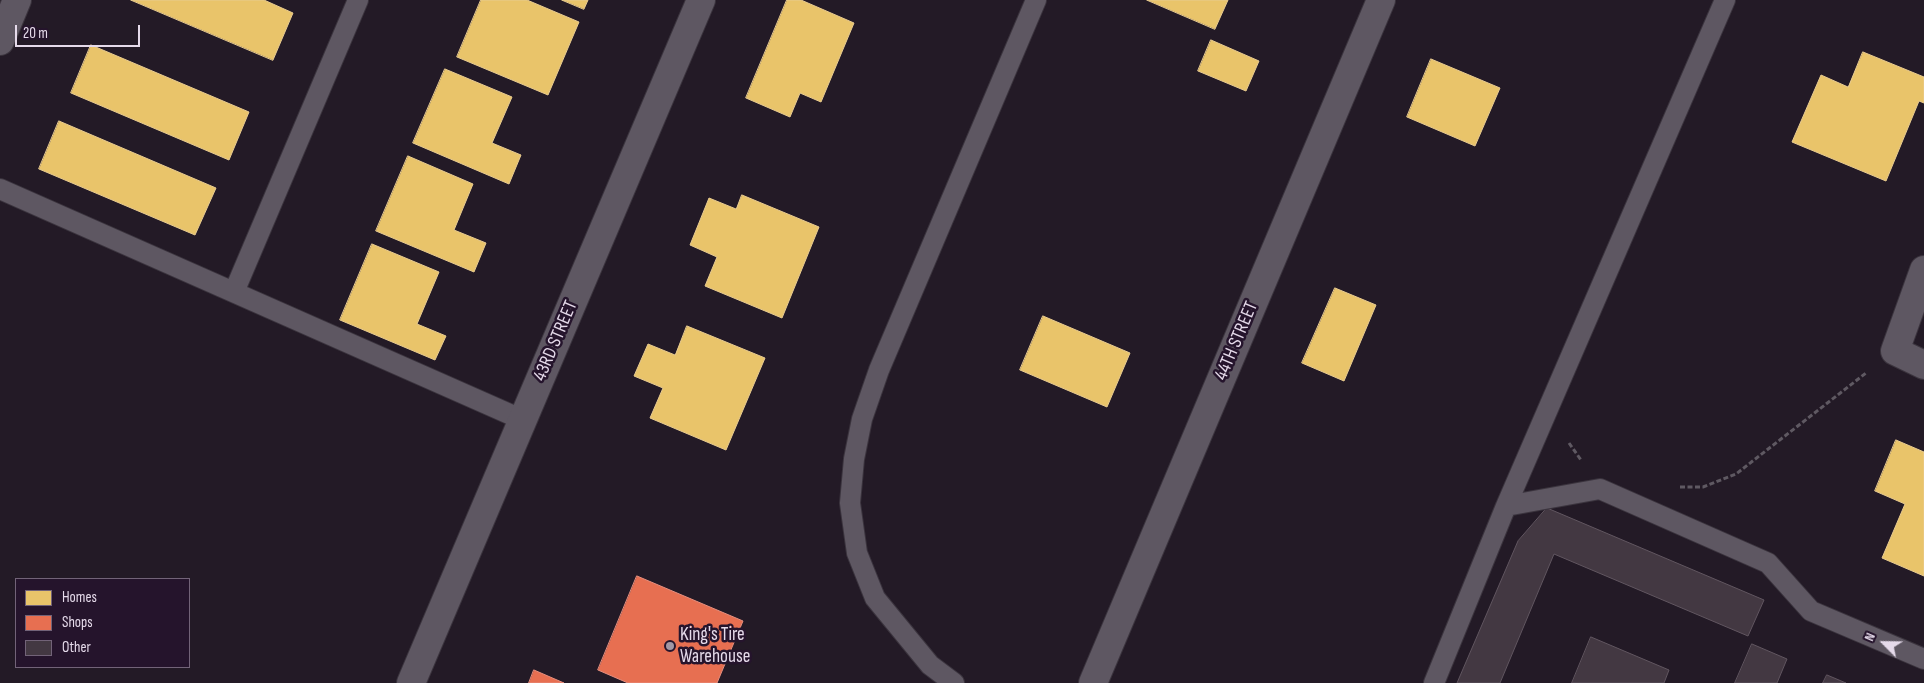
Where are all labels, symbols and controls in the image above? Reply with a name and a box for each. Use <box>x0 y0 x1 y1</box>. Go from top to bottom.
scale bar <box>18 15 142 47</box>
text: 20 m <box>23 24 48 43</box>
street label: 43RD STREET <box>529 297 583 385</box>
street label: 44TH STREET <box>1210 298 1264 384</box>
legend <box>15 578 190 668</box>
text: Homes <box>62 588 97 607</box>
text: Shops <box>62 613 93 632</box>
north arrow <box>1859 618 1909 668</box>
place label: King's Tire Warehouse <box>680 624 750 668</box>
text: N <box>1860 630 1879 644</box>
text: Other <box>62 638 91 657</box>
marker: King's Tire Warehouse <box>664 640 676 652</box>

